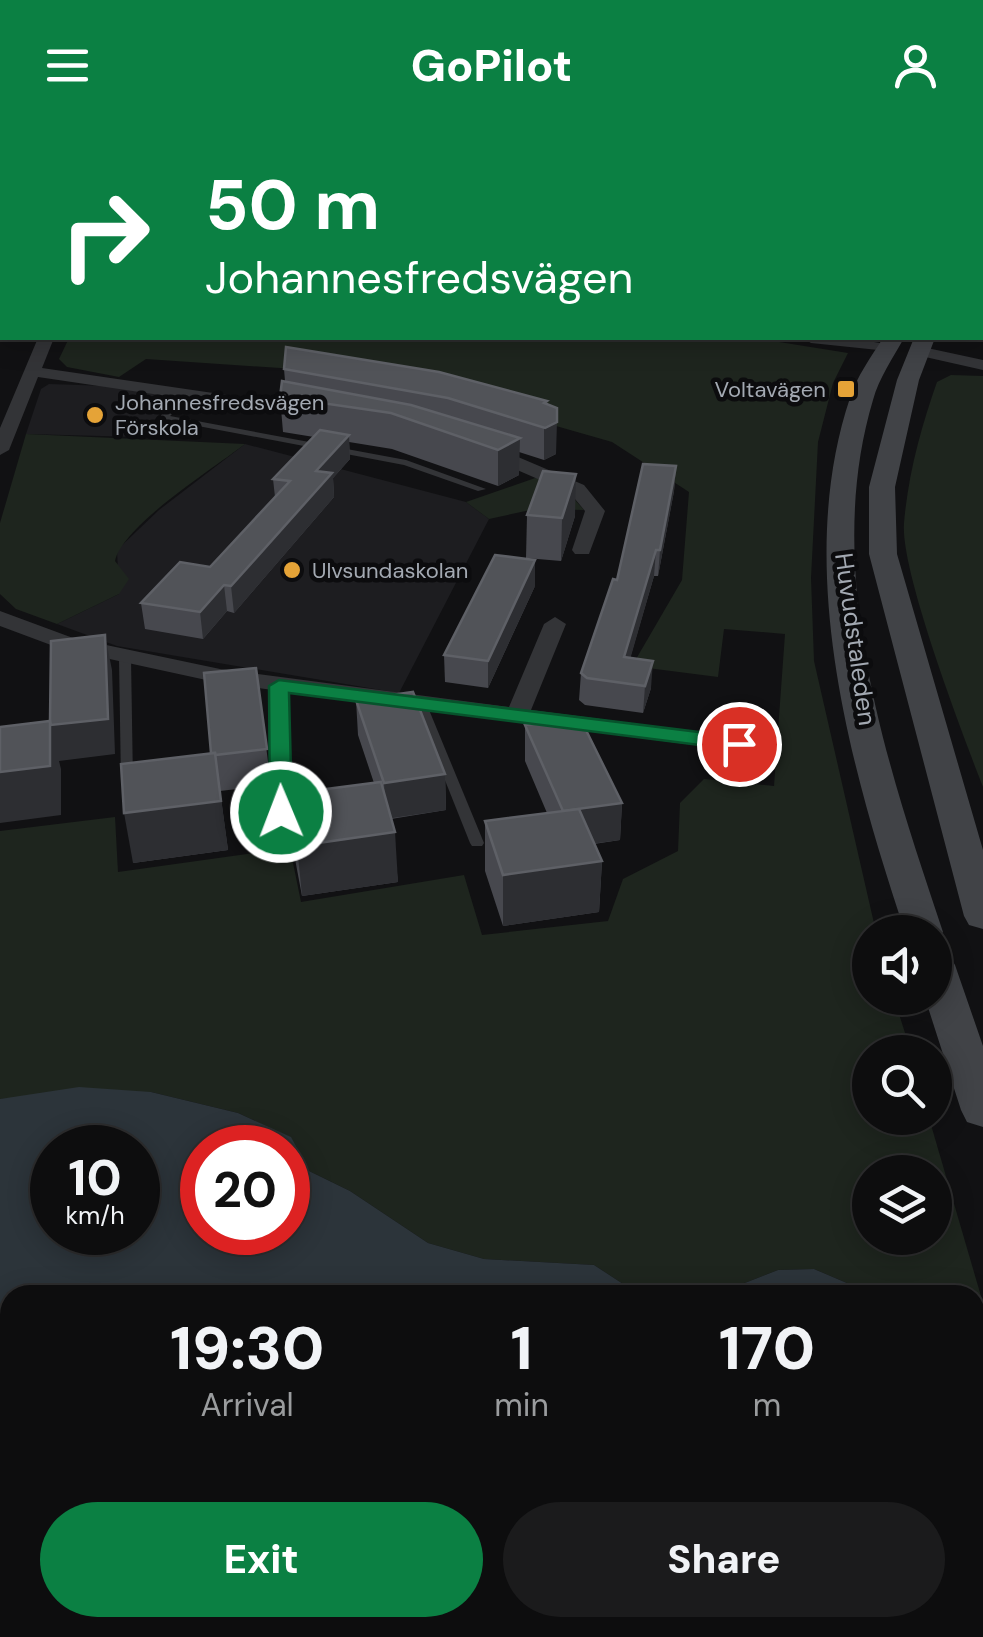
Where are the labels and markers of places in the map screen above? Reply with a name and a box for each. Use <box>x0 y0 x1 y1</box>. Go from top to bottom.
place label: Voltavägen <box>715 375 826 404</box>
marker: Voltavägen <box>835 378 857 400</box>
place label: Johannesfredsvägen Förskola <box>115 388 324 442</box>
marker: Johannesfredsvägen Förskola <box>84 404 106 426</box>
place label: Ulvsundaskolan <box>312 556 468 585</box>
marker: Ulvsundaskolan <box>281 559 303 581</box>
pin <box>697 702 782 787</box>

